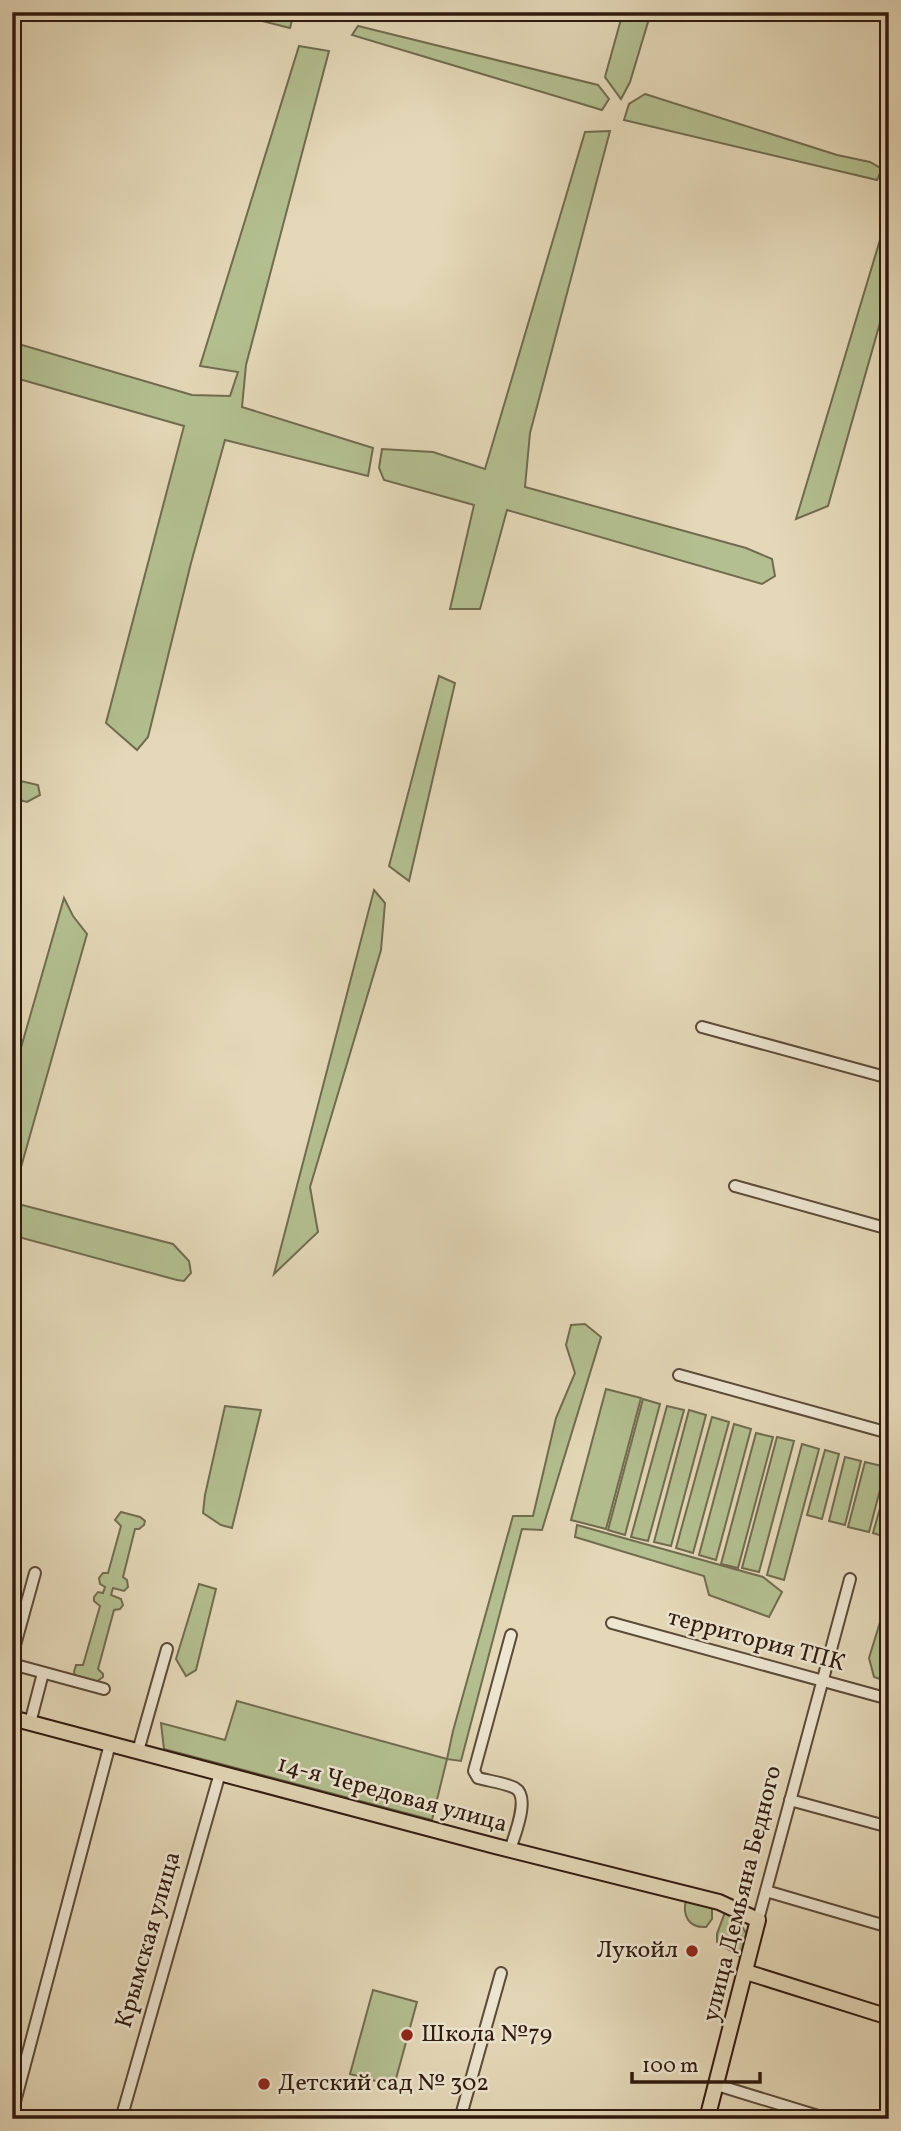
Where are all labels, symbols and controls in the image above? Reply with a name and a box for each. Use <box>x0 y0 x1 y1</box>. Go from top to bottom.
street label: территория ТПК <box>663 1601 849 1681</box>
street label: 14-я Чередовая улица <box>273 1748 511 1842</box>
street label: улица Демьяна Бедного <box>695 1762 791 2026</box>
street label: Крымская улица <box>108 1848 190 2032</box>
place label: Лукойл <box>597 1934 678 1968</box>
marker: Лукойл <box>684 1943 700 1959</box>
place label: Школа №79 <box>421 2018 552 2052</box>
marker: Школа №79 <box>399 2027 415 2043</box>
scale bar <box>632 2040 759 2084</box>
text: 100 m <box>642 2052 699 2081</box>
place label: Детский сад № 302 <box>278 2067 489 2101</box>
marker: Детский сад № 302 <box>256 2076 272 2092</box>

